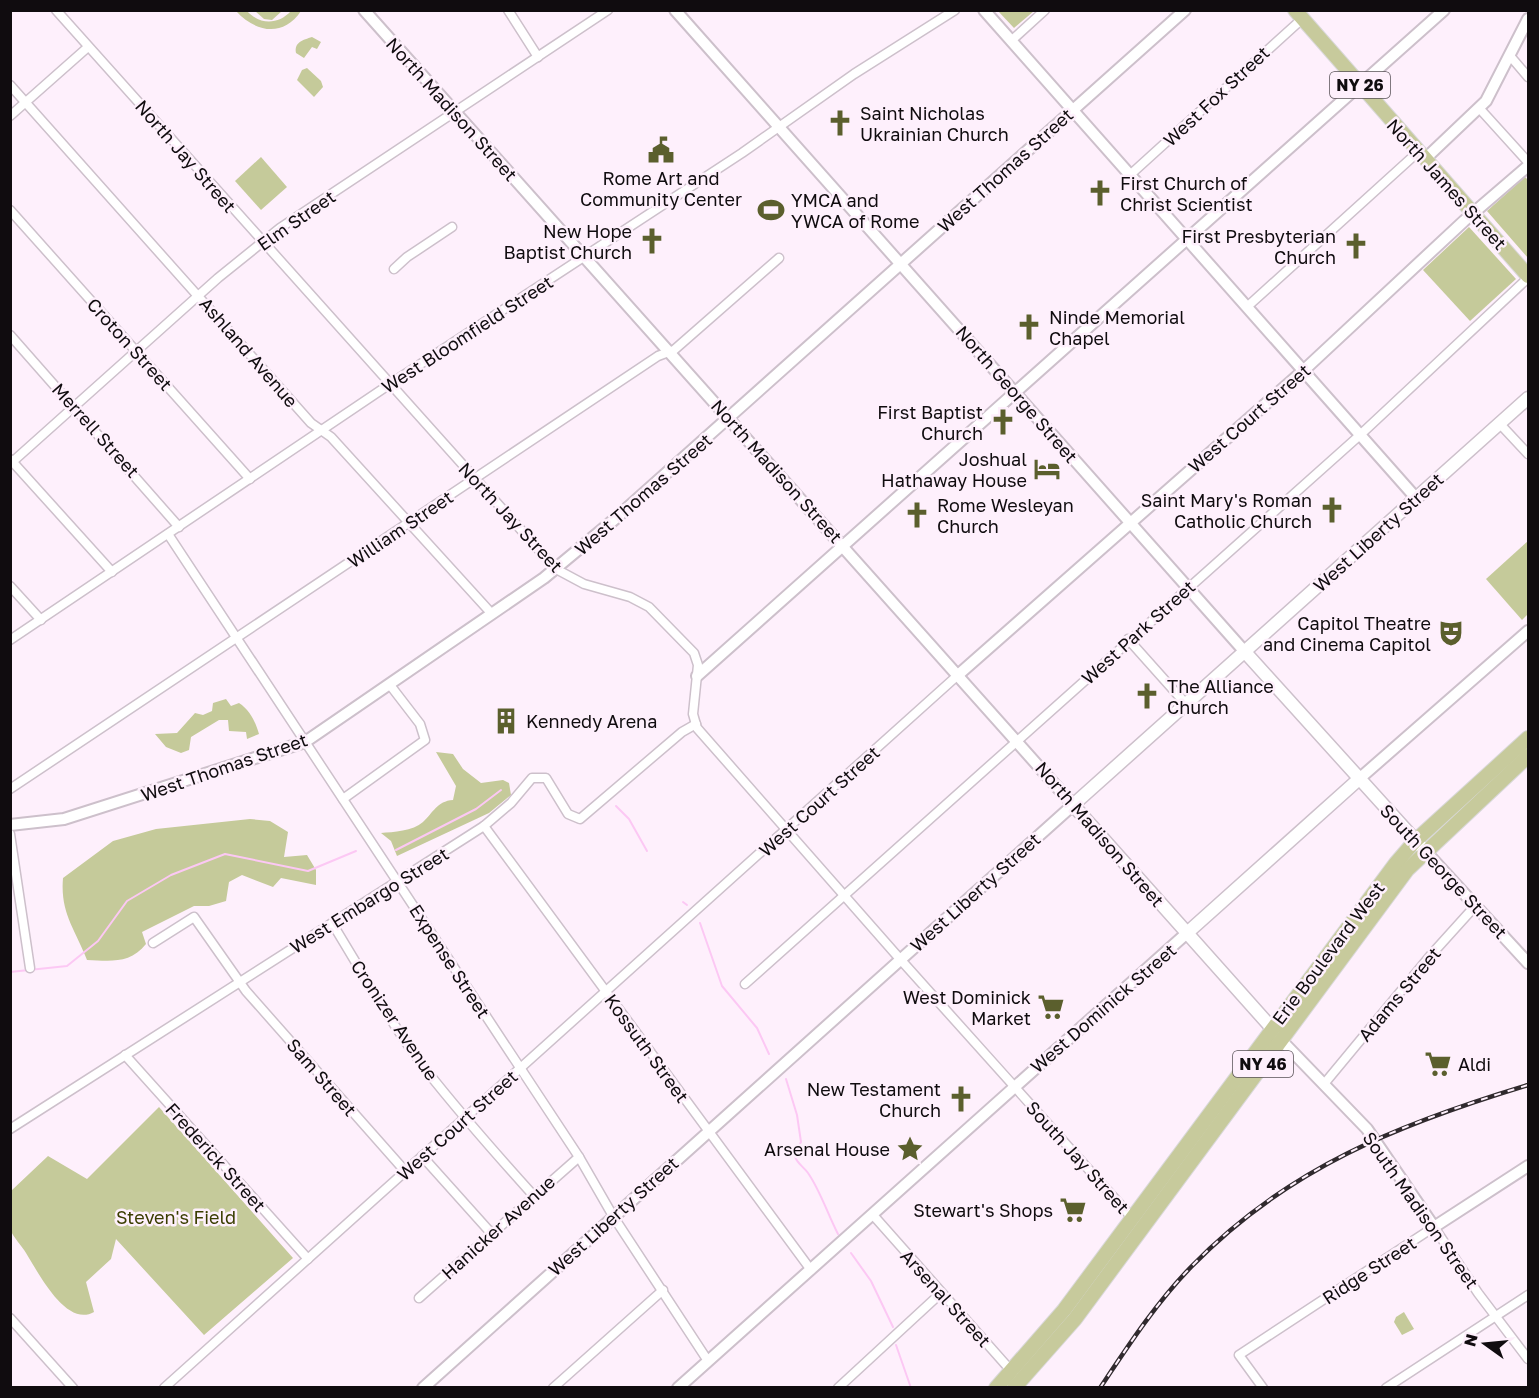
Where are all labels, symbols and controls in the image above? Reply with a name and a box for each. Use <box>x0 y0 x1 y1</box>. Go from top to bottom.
street label: North Madison Street <box>382 33 522 185</box>
street label: West Fox Street <box>1158 41 1274 151</box>
road number: NY 26 <box>1330 72 1390 98</box>
street label: North Jay Street <box>131 95 241 217</box>
place label: Saint Nicholas Ukrainian Church <box>860 102 1009 145</box>
street label: West Thomas Street <box>933 103 1077 237</box>
church icon: Saint Nicholas Ukrainian Church <box>825 108 855 138</box>
street label: North James Street <box>1382 114 1512 254</box>
public building icon: Rome Art and Community Center <box>646 135 676 165</box>
place label: Rome Art and Community Center <box>580 167 742 210</box>
place label: First Church of Christ Scientist <box>1120 172 1253 215</box>
church icon: First Church of Christ Scientist <box>1085 178 1115 208</box>
street label: Elm Street <box>253 185 339 255</box>
place label: YMCA and YWCA of Rome <box>791 189 919 232</box>
sports icon: YMCA and YWCA of Rome <box>756 195 786 225</box>
place label: New Hope Baptist Church <box>504 220 632 263</box>
place label: First Presbyterian Church <box>1182 225 1336 268</box>
church icon: New Hope Baptist Church <box>637 226 667 256</box>
church icon: First Presbyterian Church <box>1341 231 1371 261</box>
street label: West Bloomfield Street <box>377 270 557 398</box>
street label: Ashland Avenue <box>195 292 303 412</box>
street label: Croton Street <box>83 293 177 395</box>
place label: Ninde Memorial Chapel <box>1049 306 1185 349</box>
church icon: Ninde Memorial Chapel <box>1014 312 1044 342</box>
street label: North George Street <box>951 321 1083 467</box>
street label: West Court Street <box>1183 359 1315 477</box>
street label: Merrell Street <box>48 378 144 482</box>
street label: North Madison Street <box>707 395 847 547</box>
place label: First Baptist Church <box>877 401 983 444</box>
church icon: First Baptist Church <box>988 407 1018 437</box>
street label: West Thomas Street <box>570 428 716 560</box>
place label: Joshual Hathaway House <box>881 448 1027 491</box>
hotel icon: Joshual Hathaway House <box>1032 454 1062 484</box>
street label: North Jay Street <box>454 457 568 577</box>
street label: West Liberty Street <box>1308 468 1448 596</box>
street label: William Street <box>343 486 457 572</box>
place label: Saint Mary's Roman Catholic Church <box>1141 489 1312 532</box>
place label: Rome Wesleyan Church <box>937 494 1074 537</box>
church icon: Saint Mary's Roman Catholic Church <box>1317 495 1347 525</box>
church icon: Rome Wesleyan Church <box>902 500 932 530</box>
street label: West Park Street <box>1077 575 1199 689</box>
place label: Capitol Theatre and Cinema Capitol <box>1263 612 1431 655</box>
theatre icon: Capitol Theatre and Cinema Capitol <box>1436 618 1466 648</box>
place label: The Alliance Church <box>1167 675 1274 718</box>
church icon: The Alliance Church <box>1132 681 1162 711</box>
building icon: Kennedy Arena <box>491 706 521 736</box>
place label: Kennedy Arena <box>526 710 657 732</box>
street label: West Thomas Street <box>138 728 310 806</box>
street label: West Court Street <box>754 741 884 861</box>
street label: North Madison Street <box>1031 757 1169 911</box>
street label: South George Street <box>1376 799 1512 943</box>
street label: West Liberty Street <box>905 828 1045 956</box>
street label: West Embargo Street <box>286 842 452 958</box>
street label: Erie Boulevard West <box>1267 877 1389 1029</box>
street label: Expense Street <box>405 900 495 1022</box>
street label: West Dominick Street <box>1026 939 1180 1077</box>
street label: Adams Street <box>1353 942 1445 1046</box>
street label: Cronizer Avenue <box>347 956 443 1084</box>
place label: West Dominick Market <box>903 986 1031 1029</box>
street label: Kossuth Street <box>600 989 694 1107</box>
supermarket icon: West Dominick Market <box>1036 992 1066 1022</box>
street label: Sam Street <box>282 1034 362 1120</box>
supermarket icon: Aldi <box>1423 1049 1453 1079</box>
road number: NY 46 <box>1233 1051 1293 1077</box>
place label: Aldi <box>1458 1053 1491 1075</box>
street label: West Court Street <box>392 1065 522 1185</box>
place label: New Testament Church <box>807 1078 941 1121</box>
church icon: New Testament Church <box>946 1084 976 1114</box>
street label: South Jay Street <box>1022 1096 1134 1218</box>
street label: Frederick Street <box>161 1098 271 1216</box>
street label: South Madison Street <box>1358 1127 1484 1293</box>
place icon: Arsenal House <box>895 1134 925 1164</box>
place label: Arsenal House <box>764 1138 890 1160</box>
street label: West Liberty Street <box>543 1152 683 1280</box>
street label: Hanicker Avenue <box>437 1170 559 1284</box>
supermarket icon: Stewart's Shops <box>1058 1195 1088 1225</box>
place label: Stewart's Shops <box>913 1199 1053 1221</box>
park label: Steven's Field <box>116 1206 236 1228</box>
street label: Ridge Street <box>1318 1232 1420 1308</box>
street label: Arsenal Street <box>896 1245 996 1351</box>
north arrow <box>1455 1314 1515 1374</box>
text: N <box>1459 1332 1482 1349</box>

